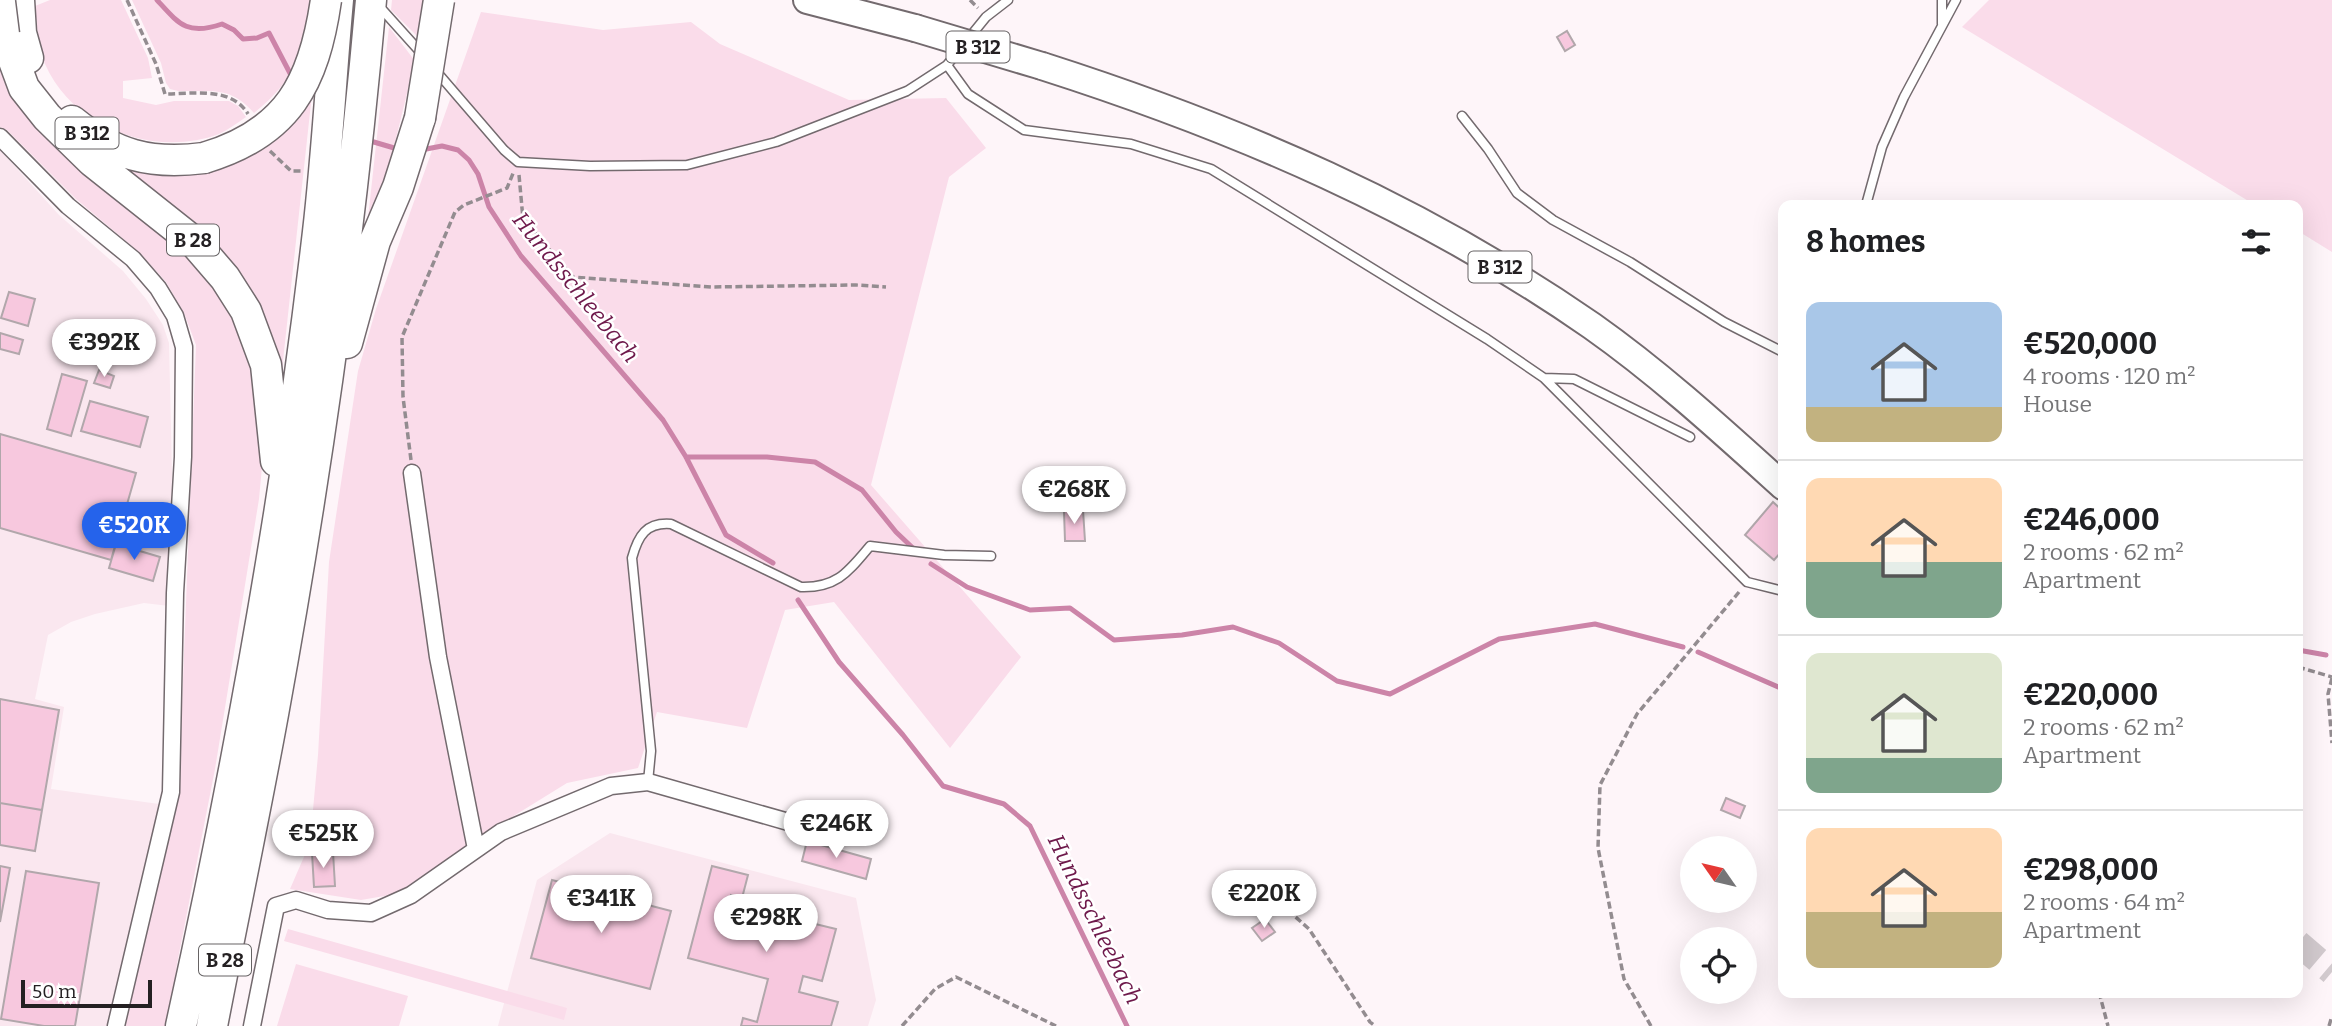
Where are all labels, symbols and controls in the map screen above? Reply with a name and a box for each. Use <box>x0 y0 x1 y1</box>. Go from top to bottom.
road number: B 312 <box>946 32 1010 62</box>
road number: B 312 <box>56 118 119 148</box>
water label: Hundsschleebach <box>507 206 645 368</box>
icon: filters <box>2237 223 2275 261</box>
road number: B 28 <box>167 224 219 256</box>
text: 8 homes <box>1806 224 1926 260</box>
road number: B 312 <box>1468 252 1532 282</box>
pin: €392K <box>55 320 153 379</box>
text: €520,000 <box>2023 326 2157 362</box>
text: €392K <box>68 328 140 356</box>
icon: home <box>1862 330 1946 414</box>
text: 4 rooms · 120 m² <box>2023 362 2195 390</box>
text: House <box>2023 390 2092 418</box>
pin: €268K <box>1025 466 1123 526</box>
text: €268K <box>1038 475 1110 503</box>
text: €246,000 <box>2023 502 2160 538</box>
pin: €520K <box>85 503 183 562</box>
icon: home <box>1862 506 1946 590</box>
text: €520K <box>98 511 170 539</box>
text: 2 rooms · 62 m² <box>2023 538 2184 566</box>
text: Apartment <box>2023 566 2141 594</box>
text: €220,000 <box>2023 677 2158 713</box>
icon: home <box>1862 681 1946 765</box>
text: 2 rooms · 62 m² <box>2023 713 2184 741</box>
text: Apartment <box>2023 741 2141 769</box>
pin: €246K <box>787 800 885 860</box>
text: €246K <box>800 809 872 837</box>
pin: €525K <box>274 810 372 870</box>
text: €525K <box>288 819 358 847</box>
water label: Hundsschleebach <box>1042 830 1148 1008</box>
north arrow <box>1680 836 1757 914</box>
map controls <box>1680 836 1757 1004</box>
text: €298,000 <box>2023 852 2158 888</box>
icon: home <box>1862 856 1946 940</box>
pin: €220K <box>1215 870 1313 930</box>
pin: €341K <box>552 876 650 935</box>
text: €220K <box>1228 879 1300 907</box>
text: €341K <box>566 884 636 912</box>
text: 2 rooms · 64 m² <box>2023 888 2185 916</box>
pin: €298K <box>717 894 815 954</box>
text: €298K <box>730 903 802 931</box>
text: Apartment <box>2023 916 2141 944</box>
button: locate <box>1680 927 1757 1004</box>
road number: B 28 <box>199 944 251 976</box>
scale bar <box>21 977 152 1009</box>
text: 50 m <box>32 980 76 1003</box>

